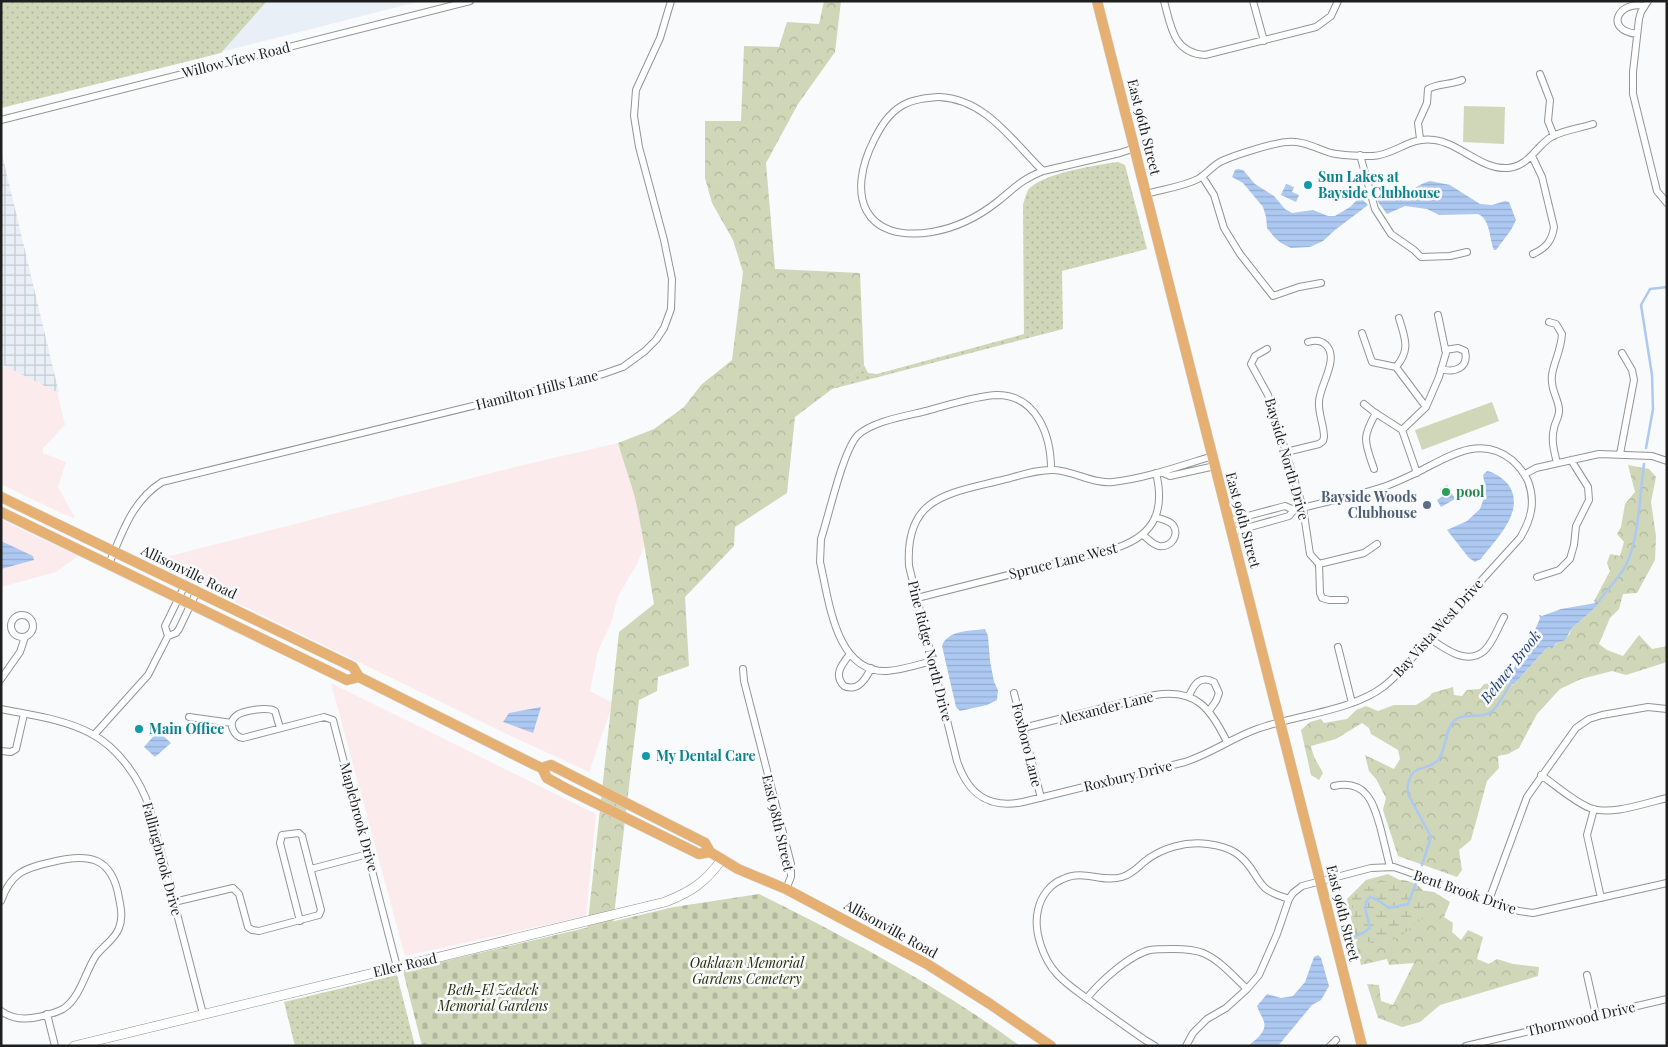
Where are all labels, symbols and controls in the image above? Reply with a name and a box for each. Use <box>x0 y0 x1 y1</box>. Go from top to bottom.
street label: Willow View Road <box>179 37 292 82</box>
street label: East 96th Street <box>1123 77 1166 178</box>
place label: Sun Lakes at Bayside Clubhouse <box>1318 167 1440 202</box>
marker: Sun Lakes at Bayside Clubhouse <box>1302 179 1314 191</box>
street label: Hamilton Hills Lane <box>474 365 600 414</box>
street label: Bayside North Drive <box>1261 396 1314 522</box>
street label: East 96th Street <box>1222 470 1266 571</box>
place label: pool <box>1456 482 1485 501</box>
marker: pool <box>1440 486 1452 498</box>
place label: Bayside Woods Clubhouse <box>1321 487 1417 522</box>
marker: Bayside Woods Clubhouse <box>1421 499 1433 511</box>
street label: Spruce Lane West <box>1007 538 1120 583</box>
street label: Allisonville Road <box>137 540 240 603</box>
street label: Bay Vista West Drive <box>1388 574 1487 681</box>
street label: Pine Ridge North Drive <box>904 578 957 723</box>
water label: Behner Brook <box>1475 626 1545 708</box>
street label: Alexander Lane <box>1055 687 1155 729</box>
street label: Foxboro Lane <box>1008 701 1047 789</box>
place label: Main Office <box>149 719 224 738</box>
marker: Main Office <box>133 723 145 735</box>
place label: My Dental Care <box>656 746 756 765</box>
marker: My Dental Care <box>640 750 652 762</box>
street label: Roxbury Drive <box>1082 755 1174 796</box>
street label: Maplebrook Drive <box>336 760 383 874</box>
street label: East 98th Street <box>758 773 799 874</box>
street label: Fallingbrook Drive <box>138 800 187 918</box>
street label: East 96th Street <box>1322 863 1365 964</box>
street label: Bent Brook Drive <box>1411 865 1519 918</box>
street label: Allisonville Road <box>840 894 941 962</box>
street label: Eller Road <box>371 948 439 981</box>
park label: Oaklawn Memorial Gardens Cemetery <box>690 953 805 988</box>
park label: Beth-El Zedeck Memorial Gardens <box>437 980 549 1015</box>
street label: Thornwood Drive <box>1525 997 1637 1040</box>

